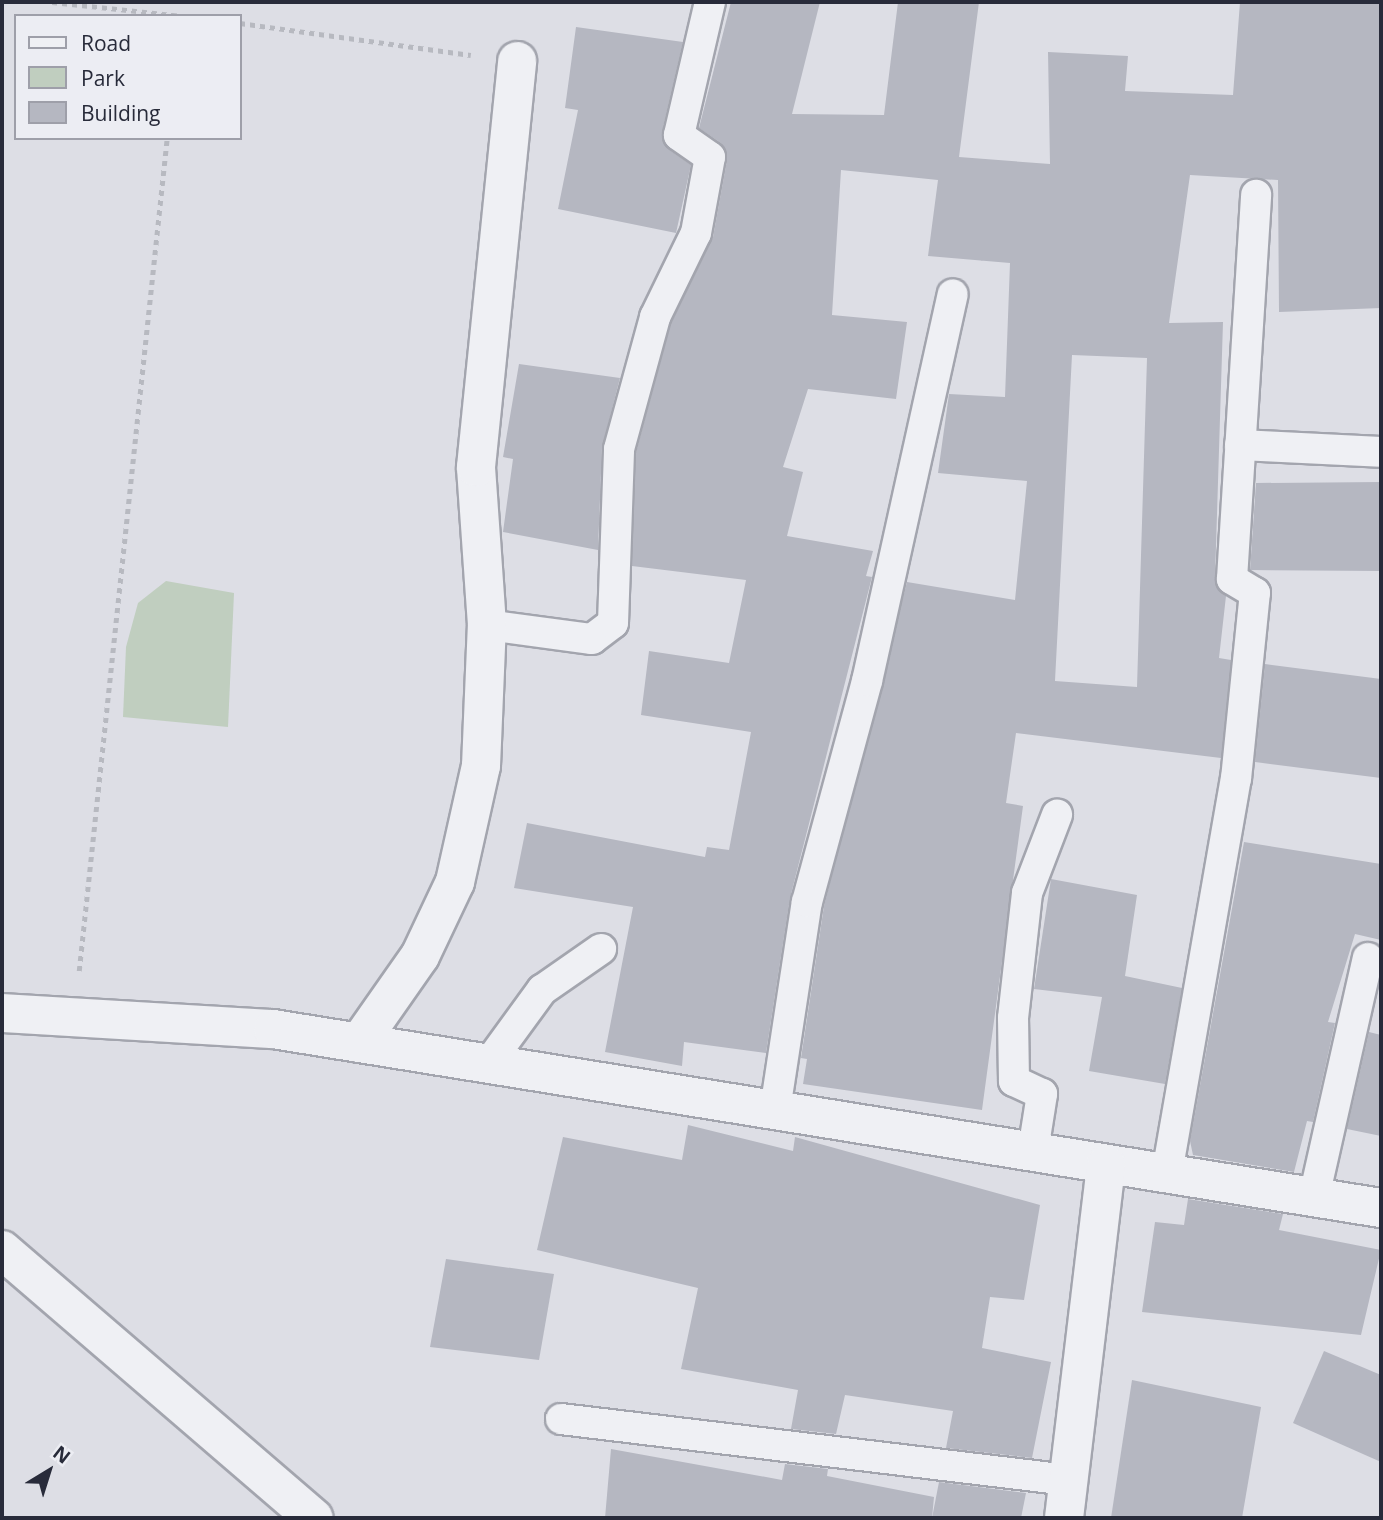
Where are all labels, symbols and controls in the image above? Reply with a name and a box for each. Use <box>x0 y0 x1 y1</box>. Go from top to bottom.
legend <box>14 14 242 140</box>
text: Road <box>81 29 131 57</box>
text: Park <box>81 64 125 92</box>
text: Building <box>81 99 160 127</box>
north arrow <box>14 1436 84 1506</box>
text: N <box>48 1439 76 1469</box>

